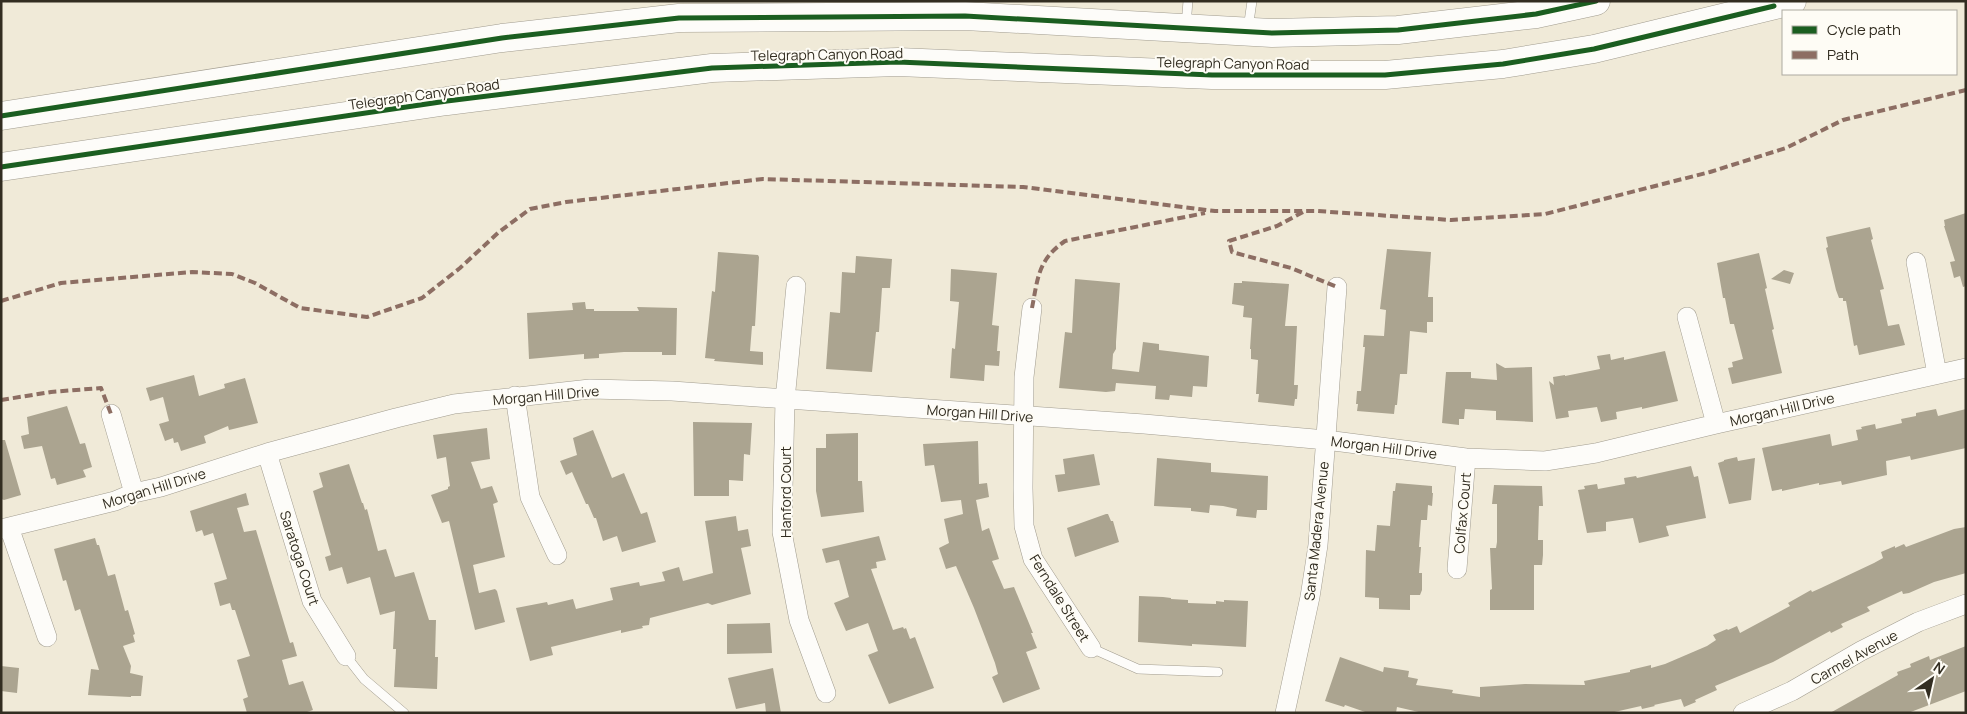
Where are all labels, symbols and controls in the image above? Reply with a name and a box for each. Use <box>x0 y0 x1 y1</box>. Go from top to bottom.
legend <box>1782 10 1957 75</box>
text: Cycle path <box>1827 19 1901 40</box>
street label: Telegraph Canyon Road <box>751 43 903 65</box>
text: Path <box>1827 44 1859 65</box>
street label: Telegraph Canyon Road <box>1157 52 1309 74</box>
street label: Telegraph Canyon Road <box>347 74 501 114</box>
street label: Morgan Hill Drive <box>492 381 600 409</box>
street label: Morgan Hill Drive <box>1728 388 1836 430</box>
street label: Morgan Hill Drive <box>926 400 1034 426</box>
street label: Morgan Hill Drive <box>1330 431 1438 463</box>
street label: Hanford Court <box>776 446 795 538</box>
street label: Santa Madera Avenue <box>1299 460 1333 602</box>
street label: Morgan Hill Drive <box>100 463 208 513</box>
street label: Colfax Court <box>1449 471 1475 554</box>
street label: Saratoga Court <box>276 508 324 608</box>
street label: Ferndale Street <box>1026 551 1095 646</box>
street label: Carmel Avenue <box>1807 625 1901 689</box>
north arrow <box>1907 654 1957 704</box>
text: N <box>1930 657 1949 678</box>

